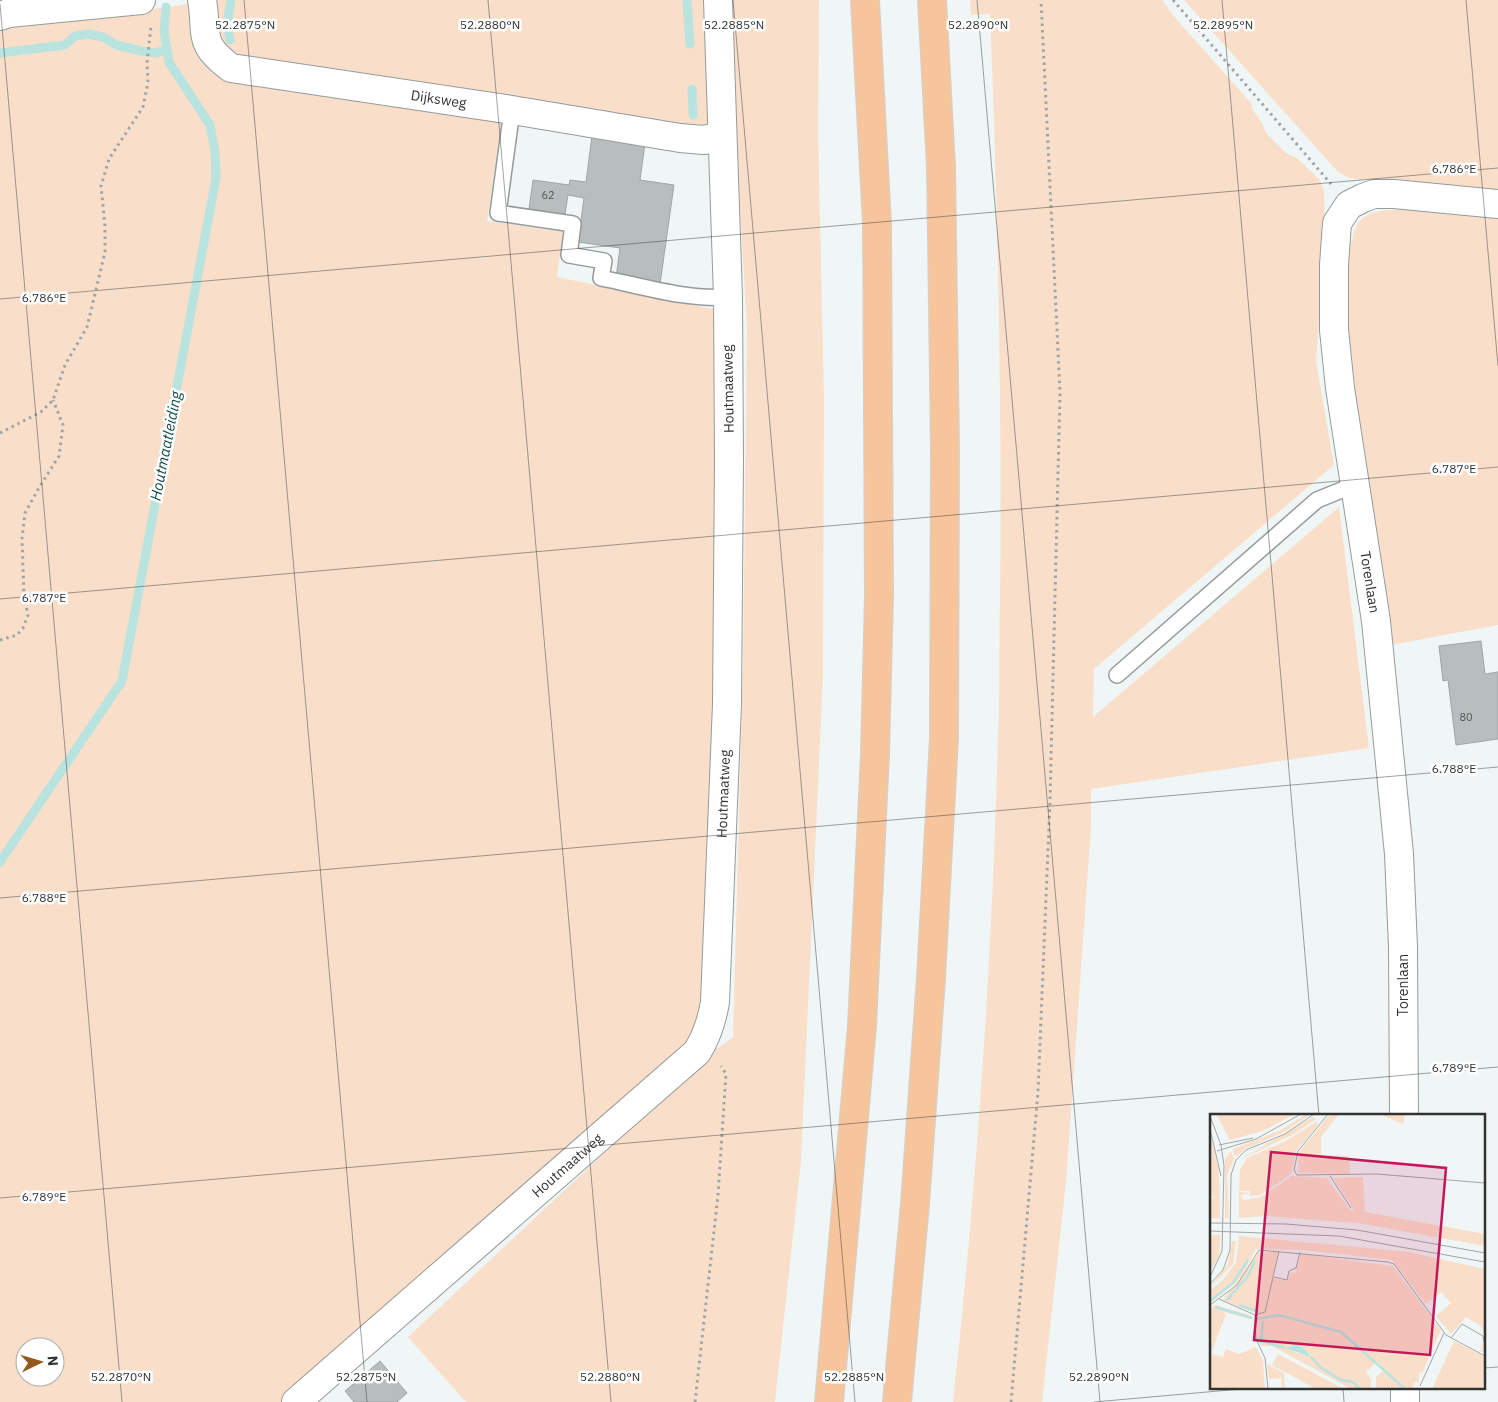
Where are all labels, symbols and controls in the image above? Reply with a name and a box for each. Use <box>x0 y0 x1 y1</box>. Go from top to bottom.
text: 52.2875°N <box>215 17 275 32</box>
text: 52.2880°N <box>460 17 520 32</box>
text: 52.2885°N <box>704 17 764 32</box>
text: 52.2890°N <box>948 17 1008 32</box>
text: 52.2895°N <box>1193 17 1253 32</box>
street label: Dijksweg <box>410 86 468 112</box>
text: 6.786°E <box>1432 161 1476 176</box>
house number: 62 <box>541 188 555 202</box>
text: 6.786°E <box>22 290 66 305</box>
street label: Houtmaatweg <box>718 344 738 433</box>
water label: Houtmaatleiding <box>146 388 186 502</box>
text: 6.787°E <box>1432 461 1476 476</box>
street label: Torenlaan <box>1356 550 1384 614</box>
text: 6.787°E <box>22 590 66 605</box>
house number: 80 <box>1459 710 1473 724</box>
street label: Houtmaatweg <box>713 749 734 839</box>
text: 6.788°E <box>1432 761 1476 776</box>
text: 6.788°E <box>22 890 66 905</box>
street label: Torenlaan <box>1394 954 1412 1016</box>
text: 6.789°E <box>1432 1060 1476 1075</box>
inset map <box>1210 1114 1486 1390</box>
street label: Houtmaatweg <box>528 1129 607 1201</box>
text: 6.789°E <box>22 1189 66 1204</box>
north arrow <box>15 1337 65 1387</box>
text: N <box>44 1355 62 1367</box>
text: 52.2870°N <box>91 1369 151 1384</box>
text: 52.2875°N <box>336 1369 396 1384</box>
text: 52.2880°N <box>580 1369 640 1384</box>
text: 52.2885°N <box>824 1369 884 1384</box>
text: 52.2890°N <box>1069 1369 1129 1384</box>

